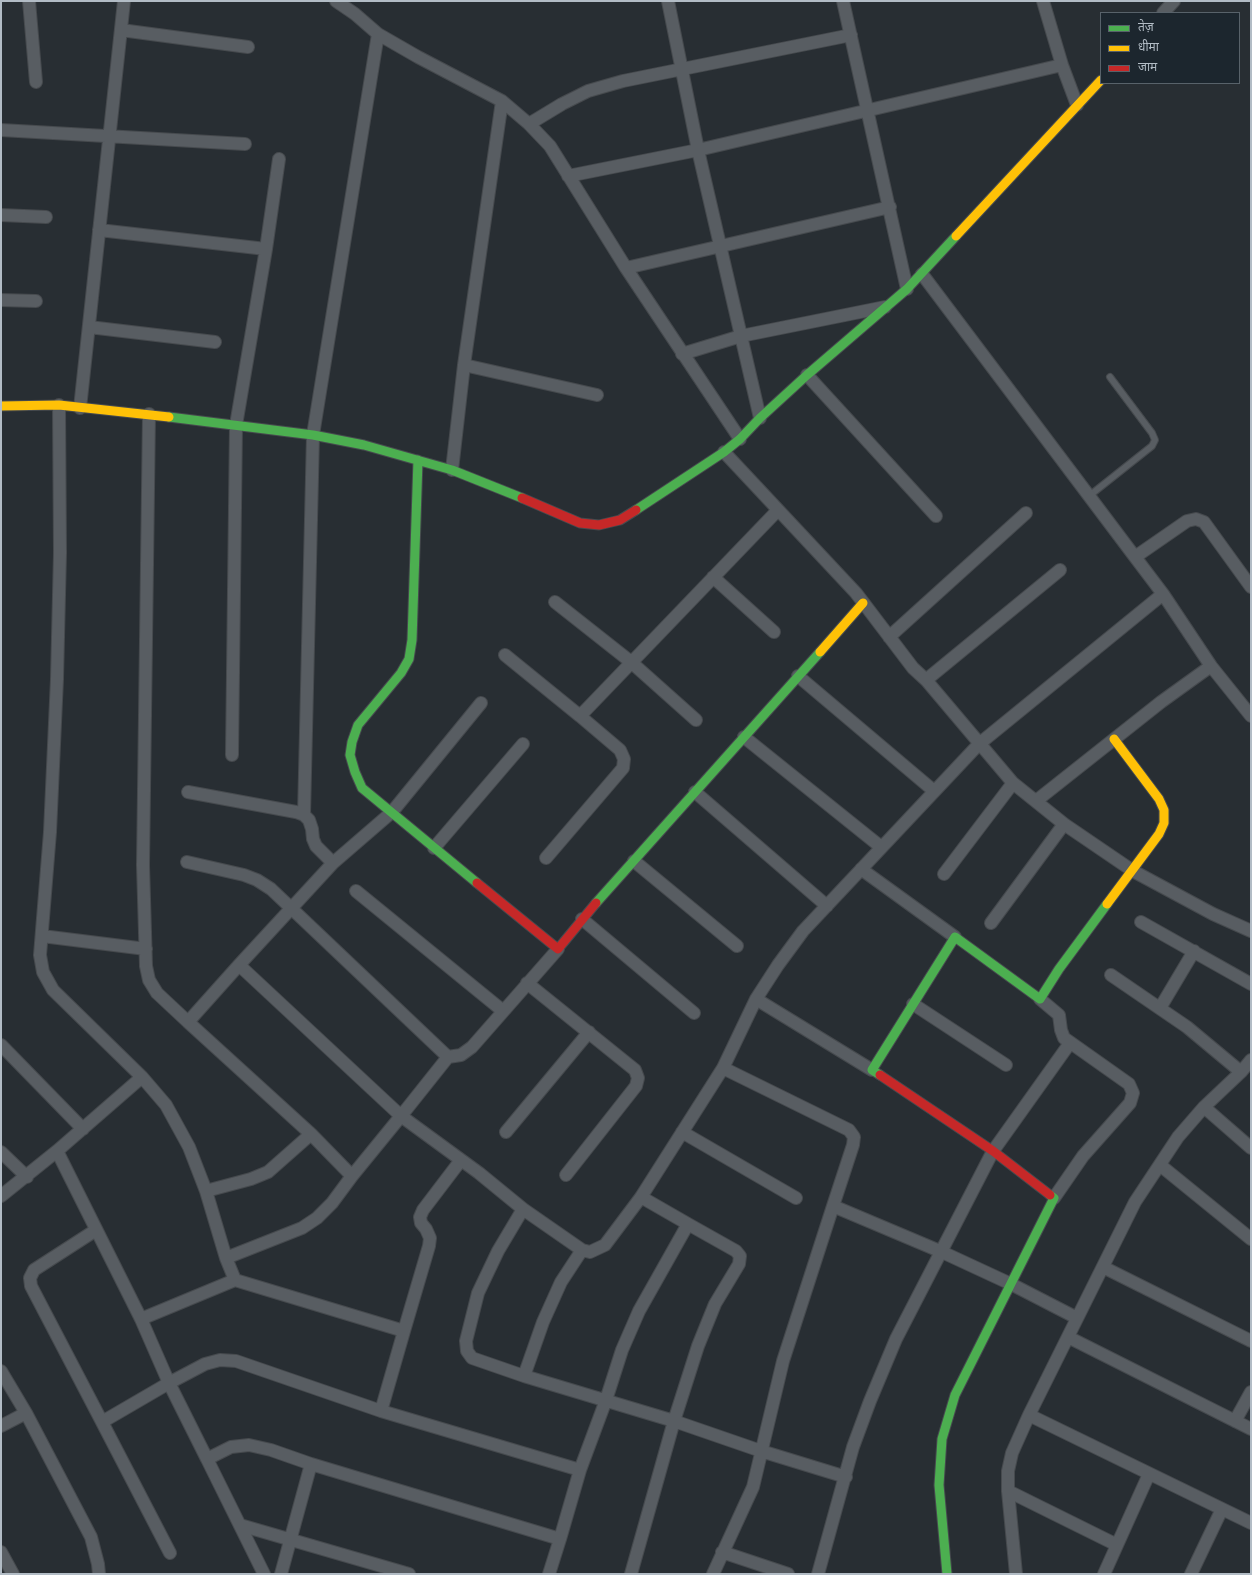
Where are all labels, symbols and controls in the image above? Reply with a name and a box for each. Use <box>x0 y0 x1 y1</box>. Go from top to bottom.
legend <box>1100 12 1240 84</box>
text: तेज़ <box>1138 20 1154 34</box>
text: धीमा <box>1138 40 1159 54</box>
text: जाम <box>1138 60 1157 74</box>

